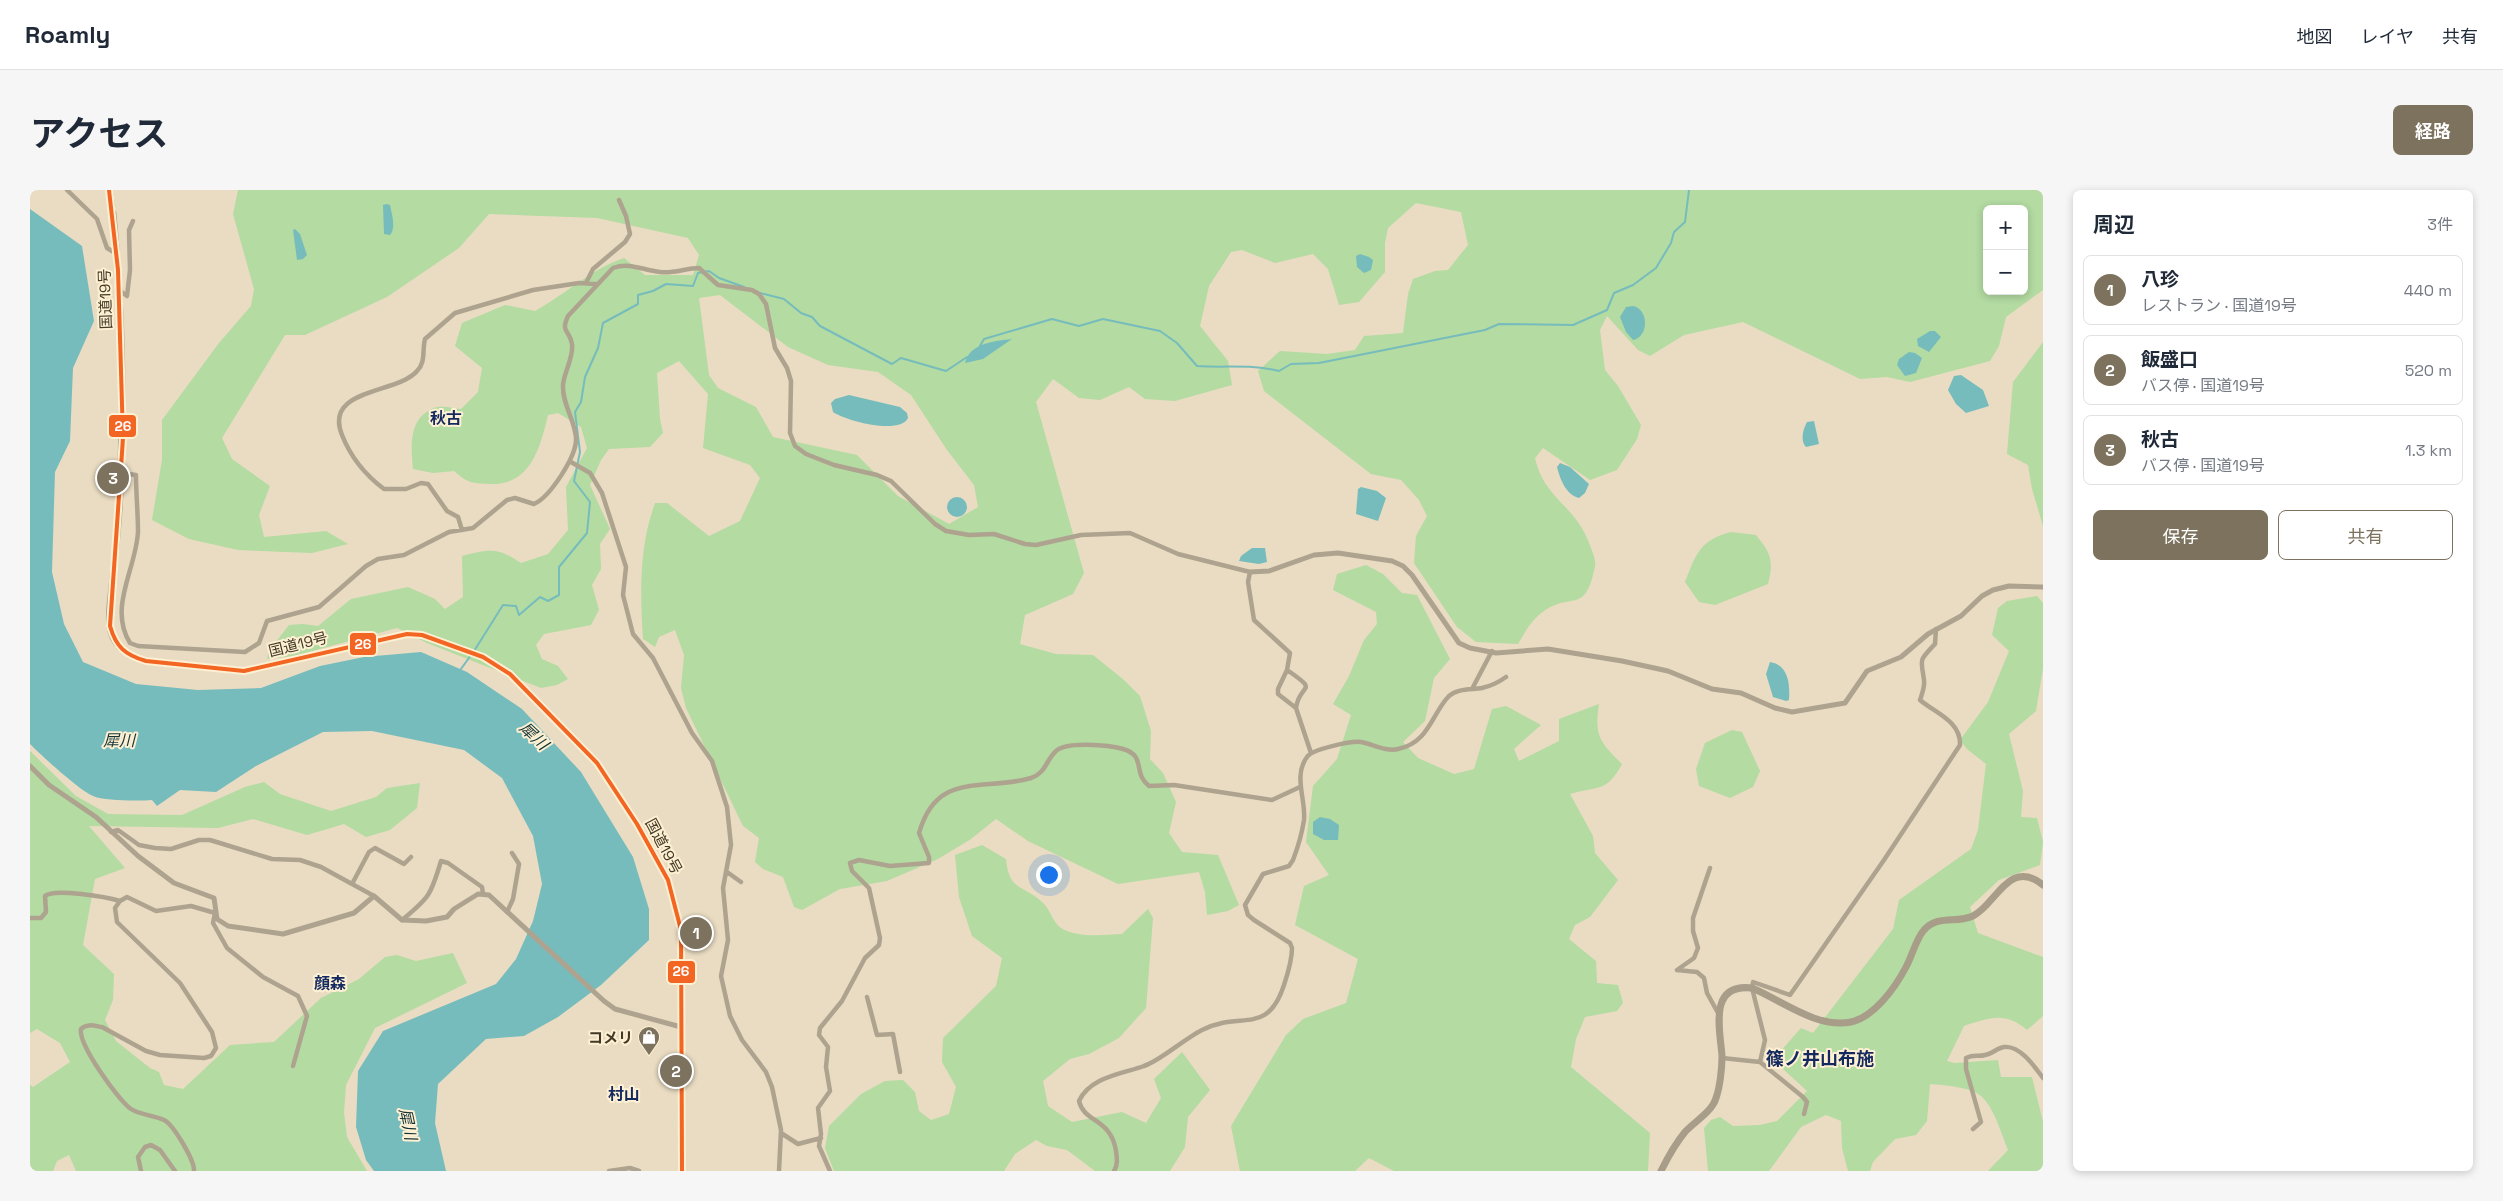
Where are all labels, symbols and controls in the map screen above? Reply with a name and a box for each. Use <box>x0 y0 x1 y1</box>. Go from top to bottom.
text: Roamly <box>25 19 110 50</box>
text: 地図 <box>2297 25 2333 48</box>
text: レイヤ <box>2361 25 2414 48</box>
text: 共有 <box>2442 25 2478 48</box>
button: 経路 <box>2393 105 2473 155</box>
text: アクセス <box>30 112 168 156</box>
map controls <box>1983 205 2028 295</box>
button: + <box>1983 205 2028 250</box>
text: 周辺 <box>2093 211 2135 238</box>
text: 3件 <box>2427 214 2453 235</box>
button: − <box>1983 250 2028 295</box>
text: 八珍 <box>2141 267 2179 292</box>
street label: 国道19号 <box>94 268 116 330</box>
text: 1 <box>2106 280 2114 301</box>
text: 440 m <box>2404 280 2452 301</box>
text: レストラン · 国道19号 <box>2141 295 2297 316</box>
text: 飯盛口 <box>2141 347 2198 372</box>
text: 2 <box>2105 360 2115 381</box>
text: 520 m <box>2405 360 2452 381</box>
text: バス停 · 国道19号 <box>2141 375 2265 396</box>
district label: 秋古 <box>430 408 462 429</box>
line badge: 26 <box>108 414 137 438</box>
text: 26 <box>115 417 132 435</box>
text: 秋古 <box>2141 427 2179 452</box>
text: 3 <box>2105 440 2115 461</box>
text: 1.3 km <box>2405 440 2452 461</box>
text: バス停 · 国道19号 <box>2141 455 2265 476</box>
pin: 3 <box>97 459 129 497</box>
button: 保存 <box>2093 510 2268 560</box>
button: 共有 <box>2278 510 2453 560</box>
street label: 国道19号 <box>266 627 330 661</box>
line badge: 26 <box>349 632 377 656</box>
text: 26 <box>355 635 372 653</box>
water label: 犀川 <box>515 717 554 756</box>
water label: 犀川 <box>103 730 137 751</box>
street label: 国道19号 <box>641 815 687 877</box>
your location <box>1036 862 1062 888</box>
pin: 1 <box>680 914 712 952</box>
line badge: 26 <box>667 960 696 984</box>
text: 26 <box>673 962 690 980</box>
district label: 顔森 <box>314 973 346 994</box>
shop icon: コメリ <box>637 1025 661 1056</box>
place label: コメリ <box>588 1028 633 1047</box>
district label: 篠ノ井山布施 <box>1766 1047 1874 1070</box>
pin: 2 <box>660 1052 692 1090</box>
district label: 村山 <box>608 1084 640 1105</box>
water label: 犀川 <box>394 1106 422 1144</box>

